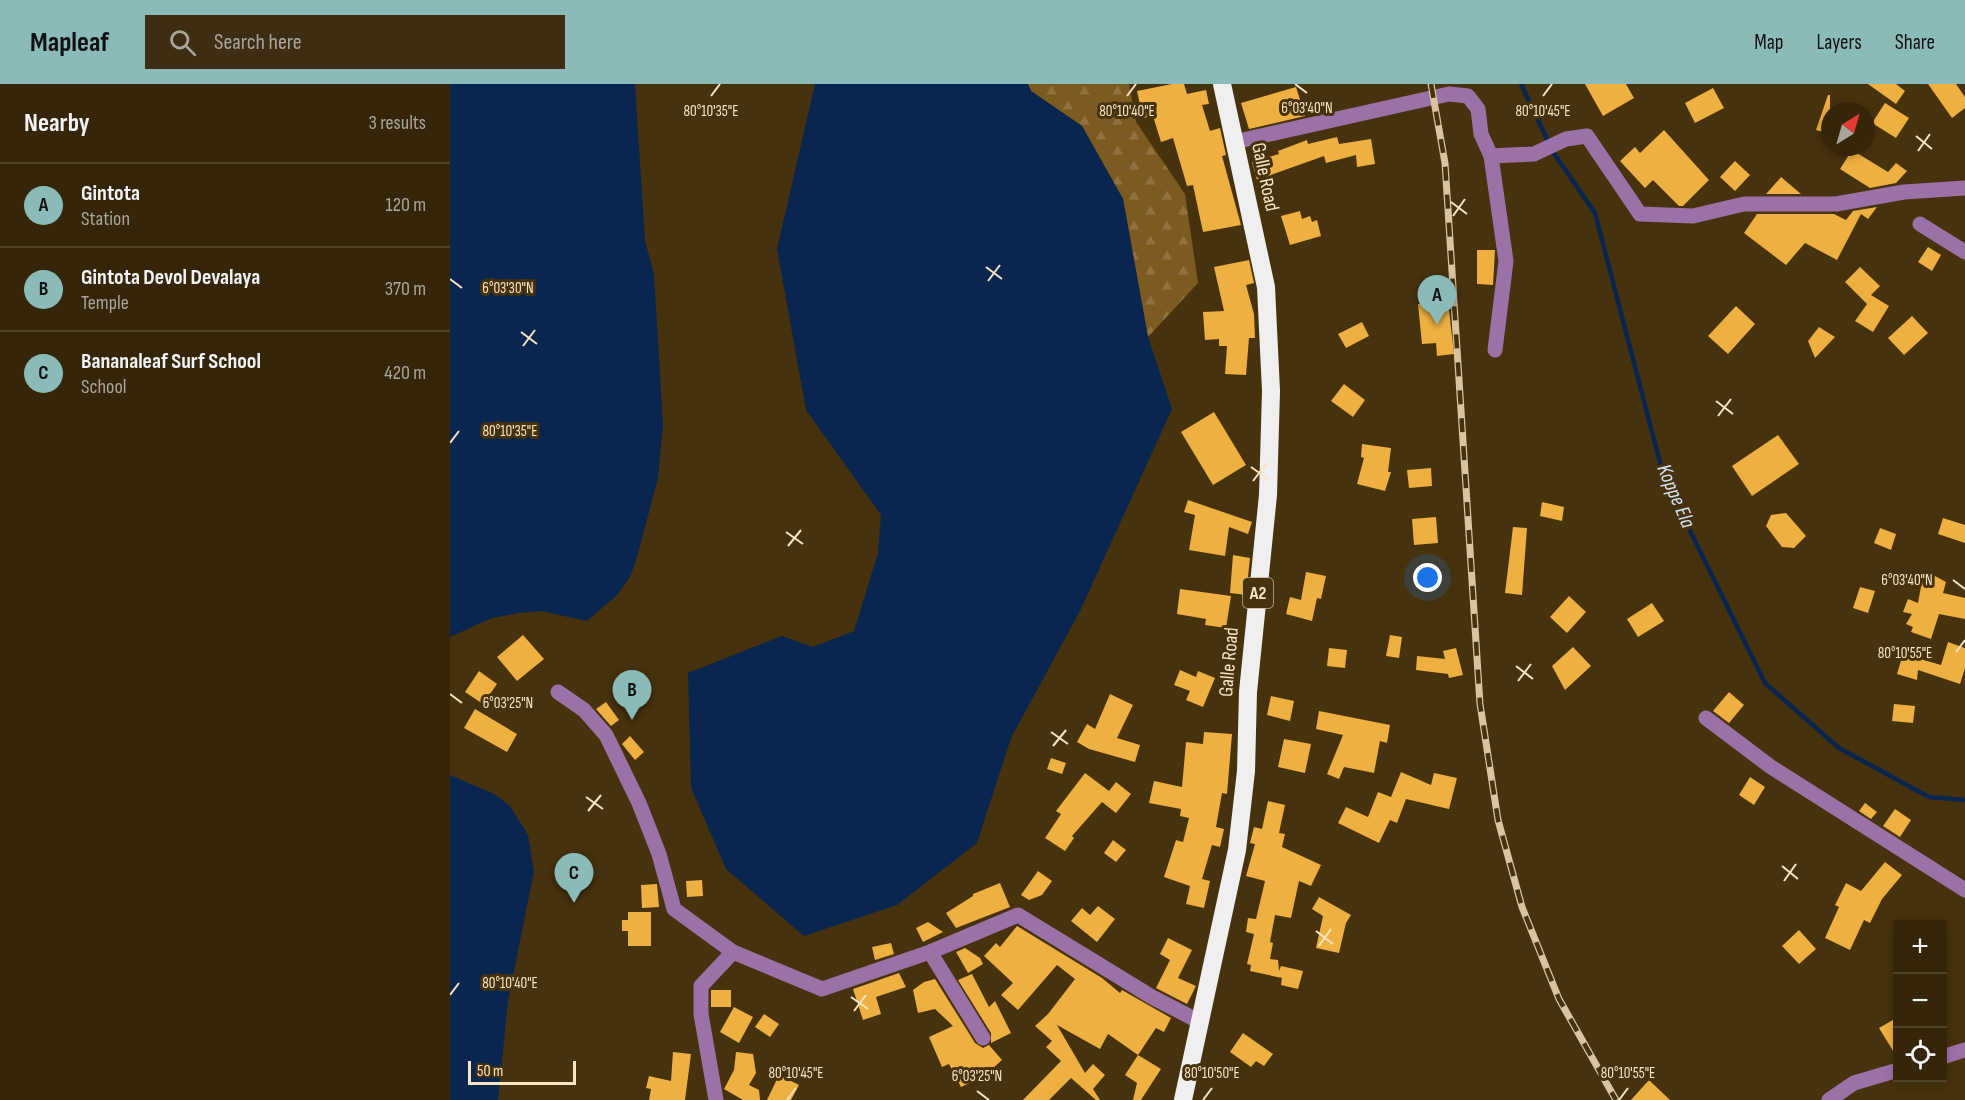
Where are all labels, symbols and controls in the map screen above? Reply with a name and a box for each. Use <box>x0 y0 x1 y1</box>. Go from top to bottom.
search box <box>145 15 565 69</box>
text: Mapleaf <box>30 26 109 59</box>
icon: search <box>166 26 199 59</box>
text: Search here <box>214 29 302 56</box>
text: Map <box>1754 30 1783 55</box>
text: Layers <box>1816 30 1862 55</box>
text: Share <box>1895 30 1935 55</box>
text: 6°03'40"N <box>1281 99 1333 118</box>
text: 80°10'35"E <box>684 102 738 121</box>
text: 80°10'40"E <box>1099 102 1155 121</box>
text: 80°10'45"E <box>1516 102 1570 121</box>
north arrow <box>1821 102 1875 156</box>
text: Nearby <box>24 108 90 139</box>
text: 3 results <box>369 111 426 135</box>
street label: Galle Road <box>1246 140 1284 214</box>
text: Gintota <box>81 180 140 207</box>
text: A <box>39 193 48 217</box>
text: 120 m <box>386 193 426 217</box>
text: Station <box>81 207 130 231</box>
text: Gintota Devol Devalaya <box>81 264 260 291</box>
pin: A <box>1418 276 1456 325</box>
text: B <box>39 277 48 301</box>
text: 370 m <box>385 277 426 301</box>
text: 6°03'30"N <box>482 279 534 298</box>
text: Temple <box>81 291 129 315</box>
text: Bananaleaf Surf School <box>81 348 261 375</box>
text: C <box>38 361 49 385</box>
text: 420 m <box>384 361 426 385</box>
text: School <box>81 375 126 399</box>
text: 80°10'35"E <box>483 422 537 441</box>
water label: Koppe Ela <box>1651 460 1701 532</box>
your location <box>1413 563 1442 592</box>
text: 6°03'40"N <box>1881 571 1933 590</box>
road number: A2 <box>1243 578 1273 608</box>
street label: Galle Road <box>1214 626 1244 698</box>
text: 80°10'55"E <box>1878 644 1932 663</box>
pin: B <box>612 670 651 720</box>
text: 6°03'25"N <box>483 694 533 713</box>
pin: C <box>554 854 594 903</box>
map controls <box>1893 920 1947 1082</box>
button: + <box>1893 920 1947 974</box>
text: 80°10'40"E <box>482 974 538 993</box>
button: − <box>1893 974 1947 1028</box>
button: locate <box>1893 1028 1947 1082</box>
scale bar <box>468 1058 576 1086</box>
text: 50 m <box>477 1062 503 1081</box>
text: 80°10'45"E <box>769 1064 823 1083</box>
text: 80°10'50"E <box>1184 1064 1240 1083</box>
text: 80°10'55"E <box>1601 1064 1655 1083</box>
text: 6°03'25"N <box>952 1067 1002 1086</box>

